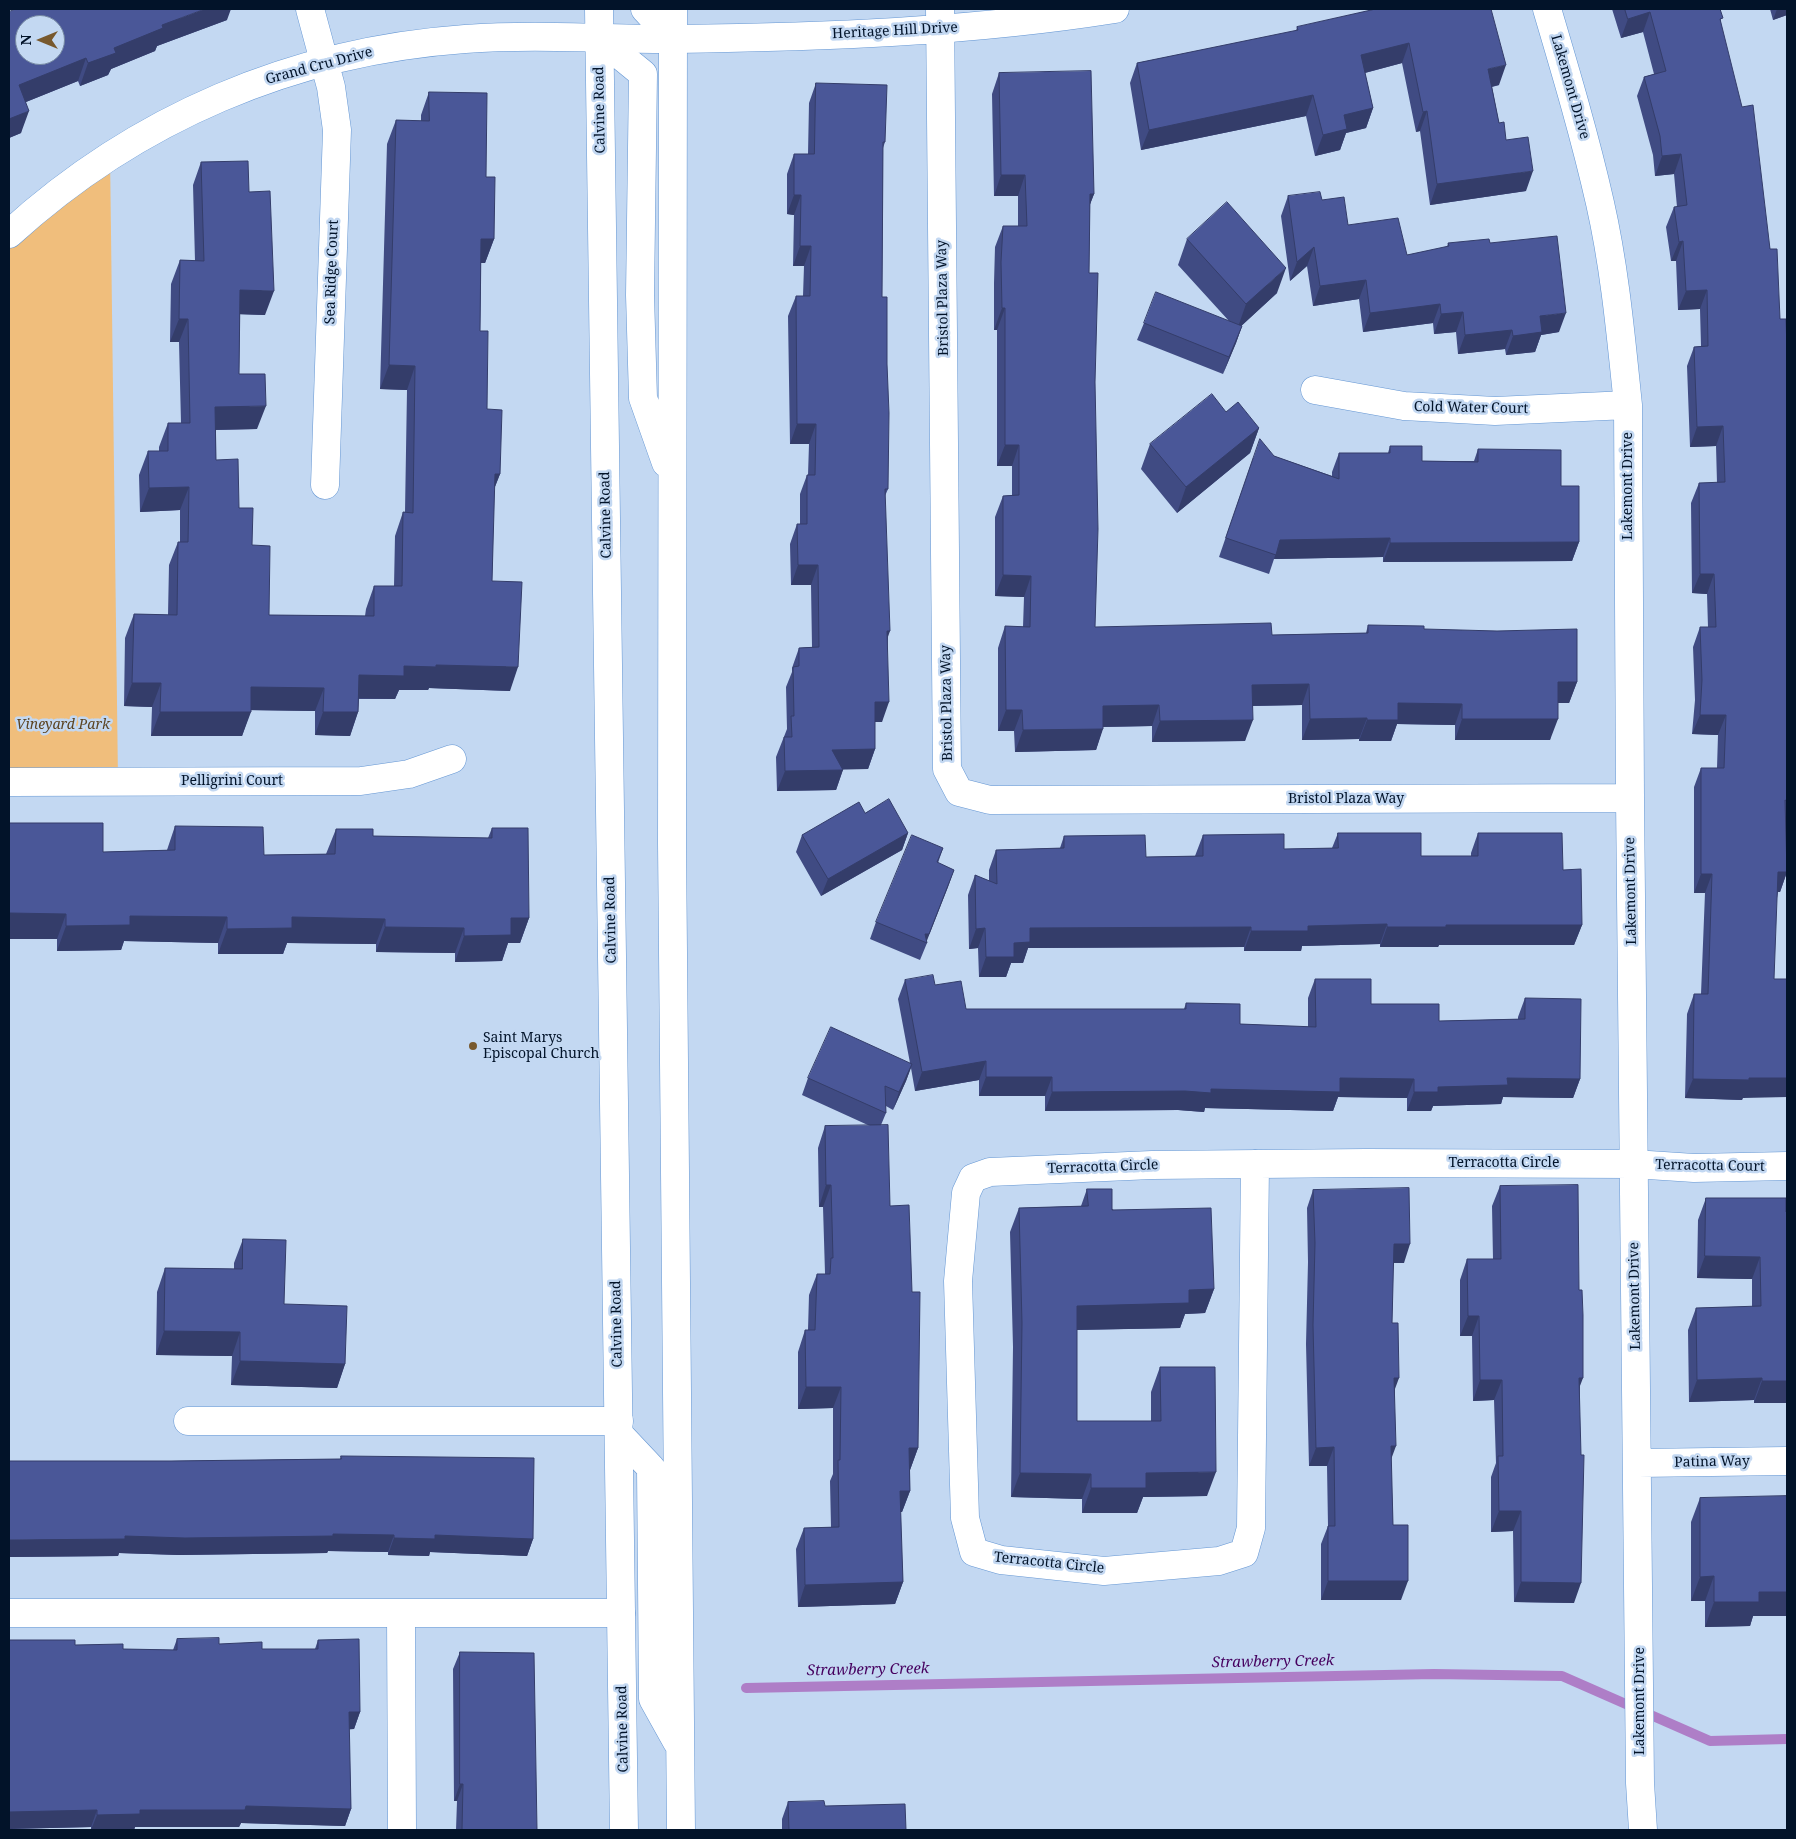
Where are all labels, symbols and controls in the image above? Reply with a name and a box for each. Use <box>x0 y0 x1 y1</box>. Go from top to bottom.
north arrow <box>15 15 65 65</box>
street label: Heritage Hill Drive <box>832 19 958 43</box>
street label: Lakemont Drive <box>1547 33 1593 141</box>
text: N <box>16 34 35 46</box>
street label: Grand Cru Drive <box>264 44 374 88</box>
street label: Calvine Road <box>591 66 609 154</box>
street label: Sea Ridge Court <box>322 219 342 325</box>
street label: Bristol Plaza Way <box>934 240 952 356</box>
street label: Cold Water Court <box>1414 399 1528 417</box>
street label: Lakemont Drive <box>1620 432 1636 540</box>
street label: Calvine Road <box>597 471 615 559</box>
street label: Bristol Plaza Way <box>938 645 956 761</box>
park label: Vineyard Park <box>16 717 110 733</box>
street label: Pelligrini Court <box>181 773 283 789</box>
street label: Bristol Plaza Way <box>1288 791 1404 807</box>
street label: Lakemont Drive <box>1622 837 1640 945</box>
street label: Calvine Road <box>602 876 620 964</box>
place label: Saint Marys Episcopal Church <box>483 1030 599 1062</box>
marker: Saint Marys Episcopal Church <box>467 1040 479 1052</box>
street label: Terracotta Circle <box>1449 1155 1559 1171</box>
street label: Terracotta Circle <box>1047 1157 1159 1177</box>
street label: Terracotta Court <box>1655 1157 1765 1175</box>
street label: Lakemont Drive <box>1626 1242 1644 1350</box>
street label: Calvine Road <box>608 1280 626 1368</box>
street label: Patina Way <box>1674 1453 1750 1471</box>
street label: Terracotta Circle <box>993 1549 1105 1577</box>
street label: Lakemont Drive <box>1632 1647 1648 1755</box>
water label: Strawberry Creek <box>1212 1652 1334 1672</box>
water label: Strawberry Creek <box>807 1660 929 1680</box>
street label: Calvine Road <box>614 1685 632 1773</box>

